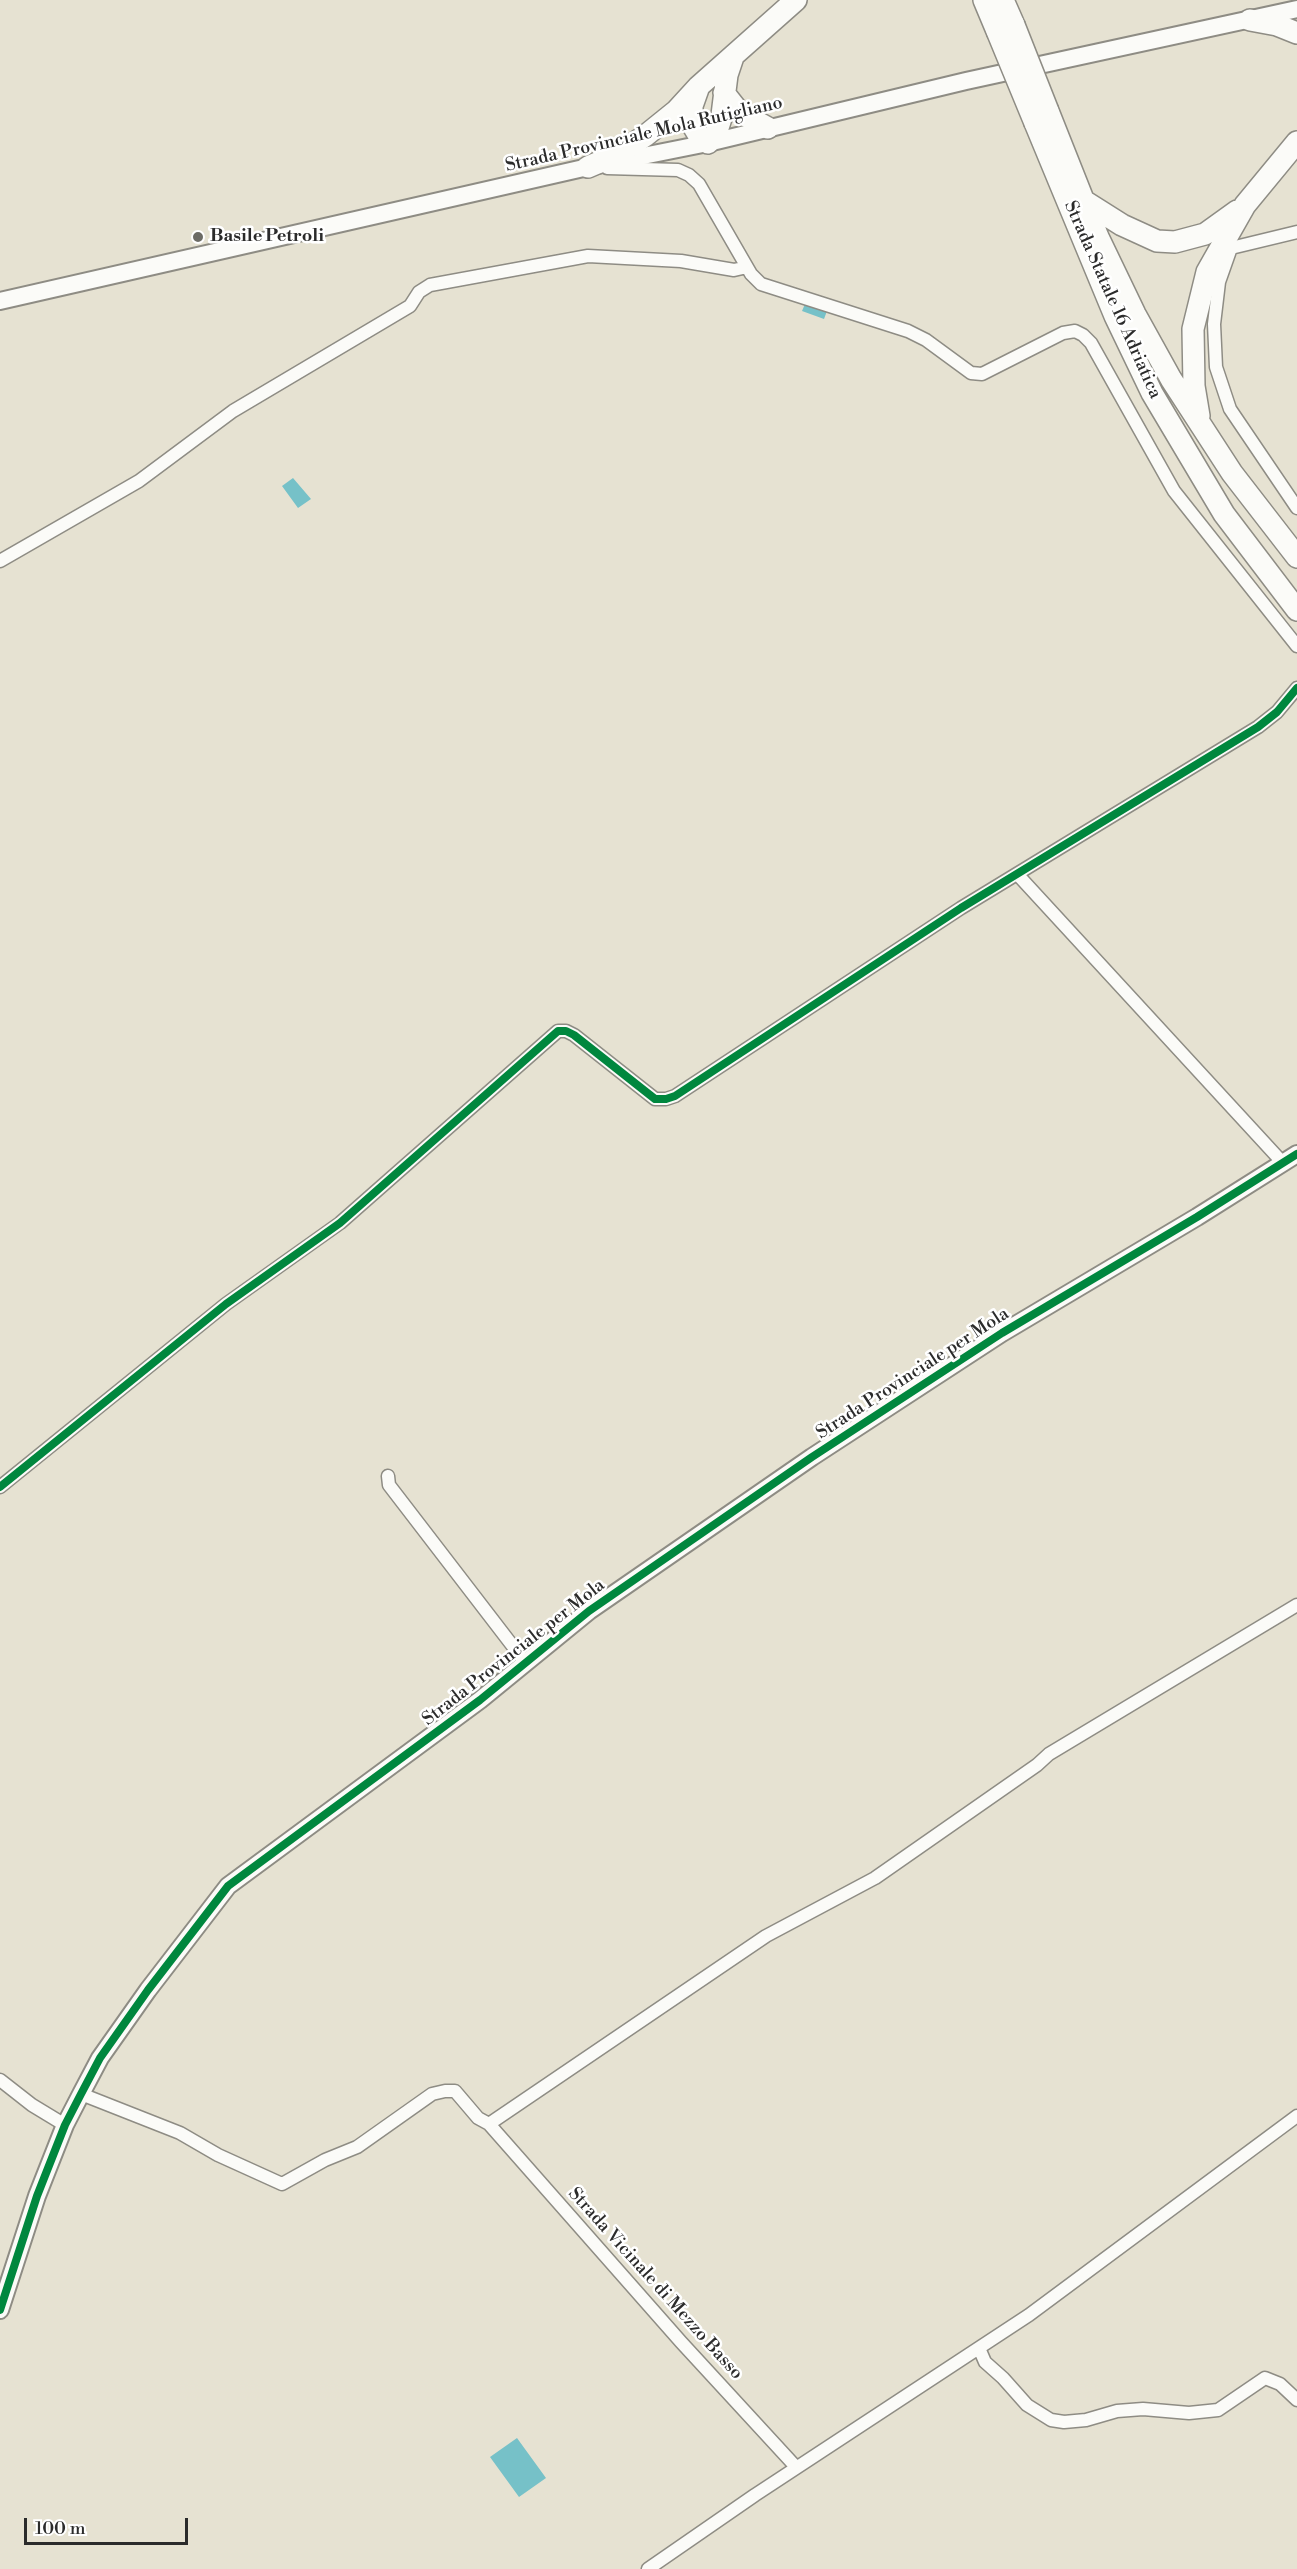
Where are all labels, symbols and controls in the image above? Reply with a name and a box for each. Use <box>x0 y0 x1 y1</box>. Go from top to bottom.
street label: Strada Provinciale Mola Rutigliano <box>503 93 785 177</box>
street label: Strada Statale 16 Adriatica <box>1059 198 1165 402</box>
place label: Basile Petroli <box>210 226 324 248</box>
marker: Basile Petroli <box>191 230 205 244</box>
street label: Strada Provinciale per Mola <box>813 1304 1013 1444</box>
street label: Strada Provinciale per Mola <box>418 1575 610 1731</box>
street label: Strada Vicinale di Mezzo Basso <box>563 2184 747 2384</box>
scale bar <box>27 2506 190 2544</box>
text: 100 m <box>35 2517 86 2540</box>

